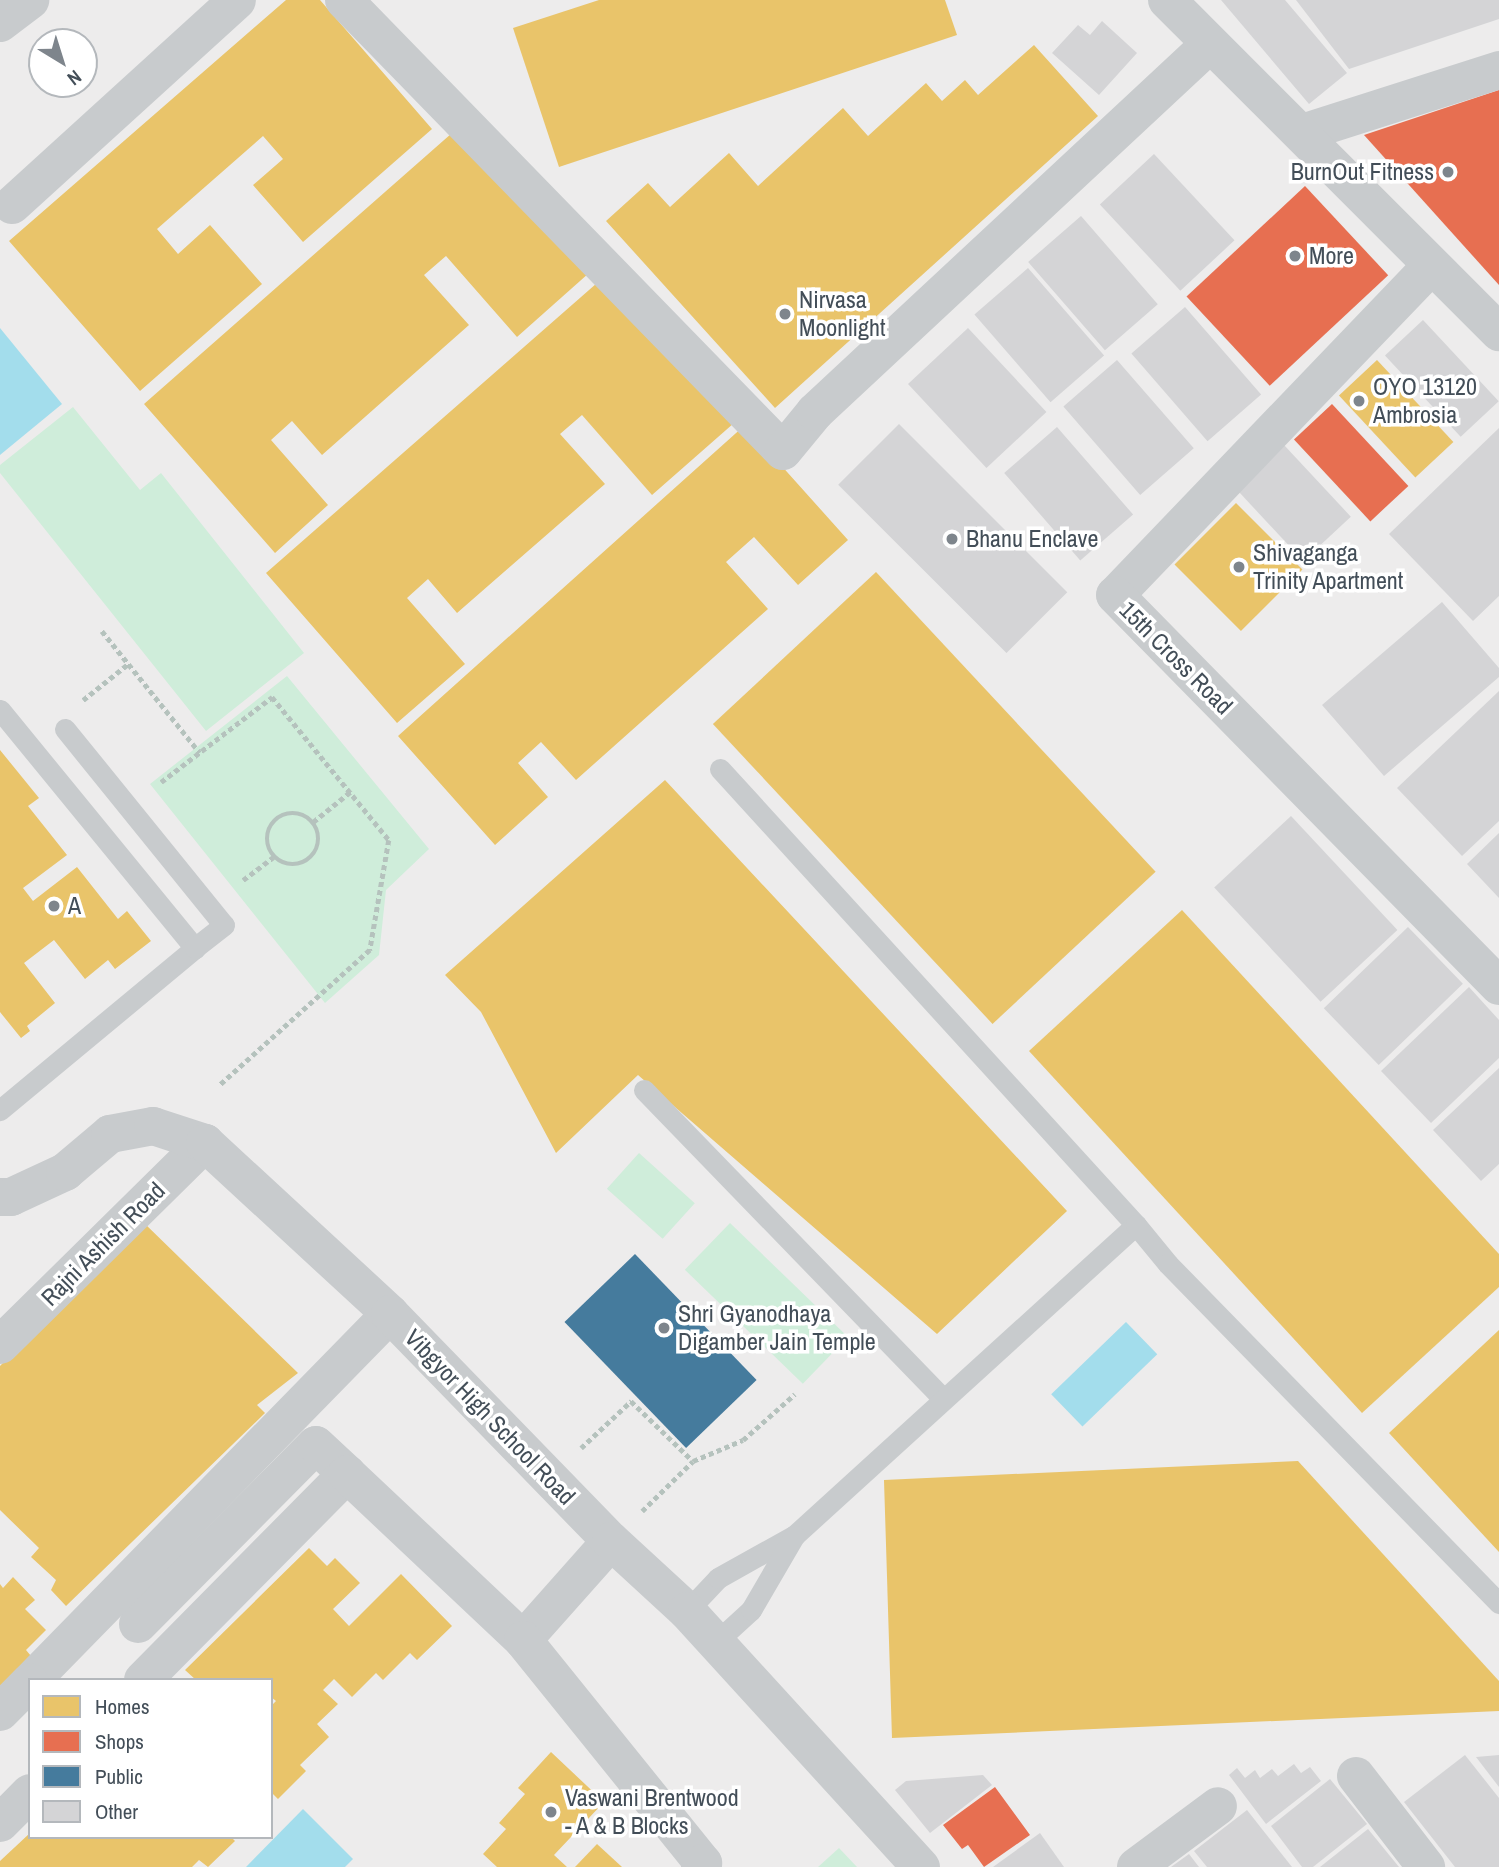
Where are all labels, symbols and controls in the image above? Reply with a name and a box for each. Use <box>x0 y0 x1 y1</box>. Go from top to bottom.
north arrow <box>28 28 98 98</box>
text: N <box>62 64 87 92</box>
place label: BurnOut Fitness <box>1291 158 1434 186</box>
marker: BurnOut Fitness <box>1440 164 1456 180</box>
place label: More <box>1309 242 1354 270</box>
marker: More <box>1287 248 1303 264</box>
place label: Nirvasa Moonlight <box>799 286 885 342</box>
marker: Nirvasa Moonlight <box>777 306 793 322</box>
place label: OYO 13120 Ambrosia <box>1373 373 1477 429</box>
marker: OYO 13120 Ambrosia <box>1351 393 1367 409</box>
place label: Bhanu Enclave <box>966 525 1098 553</box>
marker: Bhanu Enclave <box>944 531 960 547</box>
place label: Shivaganga Trinity Apartment <box>1253 539 1404 595</box>
marker: Shivaganga Trinity Apartment <box>1231 559 1247 575</box>
street label: 15th Cross Road <box>1114 596 1238 720</box>
place label: A <box>68 892 81 920</box>
marker: A <box>46 898 62 914</box>
street label: Rajni Ashish Road <box>35 1176 171 1312</box>
place label: Shri Gyanodhaya Digamber Jain Temple <box>678 1300 876 1356</box>
marker: Shri Gyanodhaya Digamber Jain Temple <box>656 1320 672 1336</box>
street label: Vibgyor High School Road <box>399 1323 581 1511</box>
legend <box>28 1678 273 1839</box>
text: Homes <box>95 1692 150 1721</box>
text: Shops <box>95 1727 144 1756</box>
text: Public <box>95 1762 143 1791</box>
place label: Vaswani Brentwood - A & B Blocks <box>565 1784 739 1840</box>
text: Other <box>95 1797 138 1826</box>
marker: Vaswani Brentwood - A & B Blocks <box>543 1804 559 1820</box>

